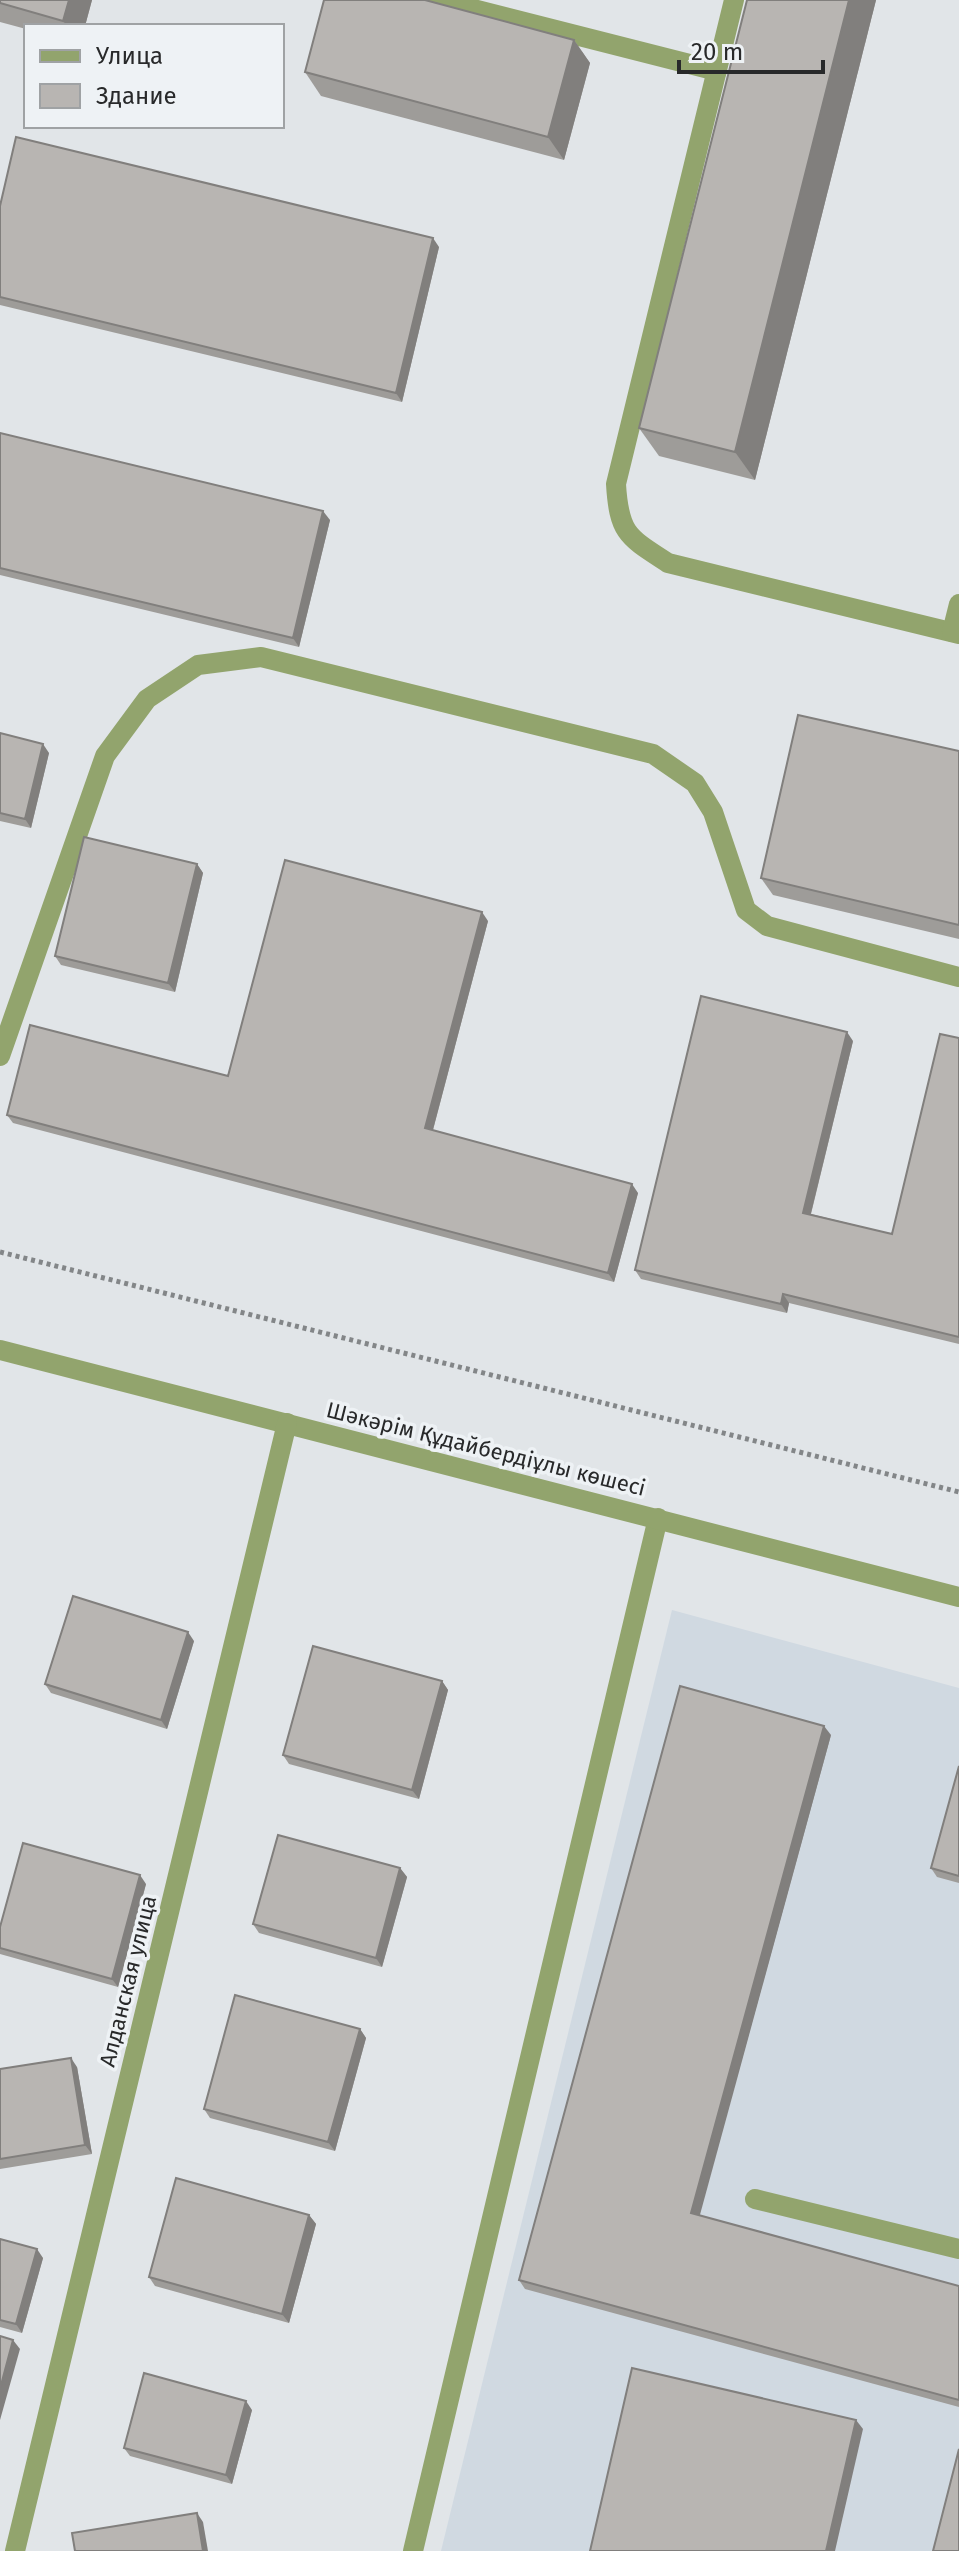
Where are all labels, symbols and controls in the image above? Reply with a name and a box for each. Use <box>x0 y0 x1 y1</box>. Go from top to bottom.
legend <box>24 24 284 128</box>
scale bar <box>679 24 823 74</box>
text: 20 m <box>691 38 743 66</box>
text: Улица <box>96 42 163 70</box>
text: Здание <box>96 82 177 110</box>
street label: Шәкәрім Құдайбердіұлы көшесі <box>324 1396 648 1502</box>
street label: Алданская улица <box>94 1893 162 2069</box>

